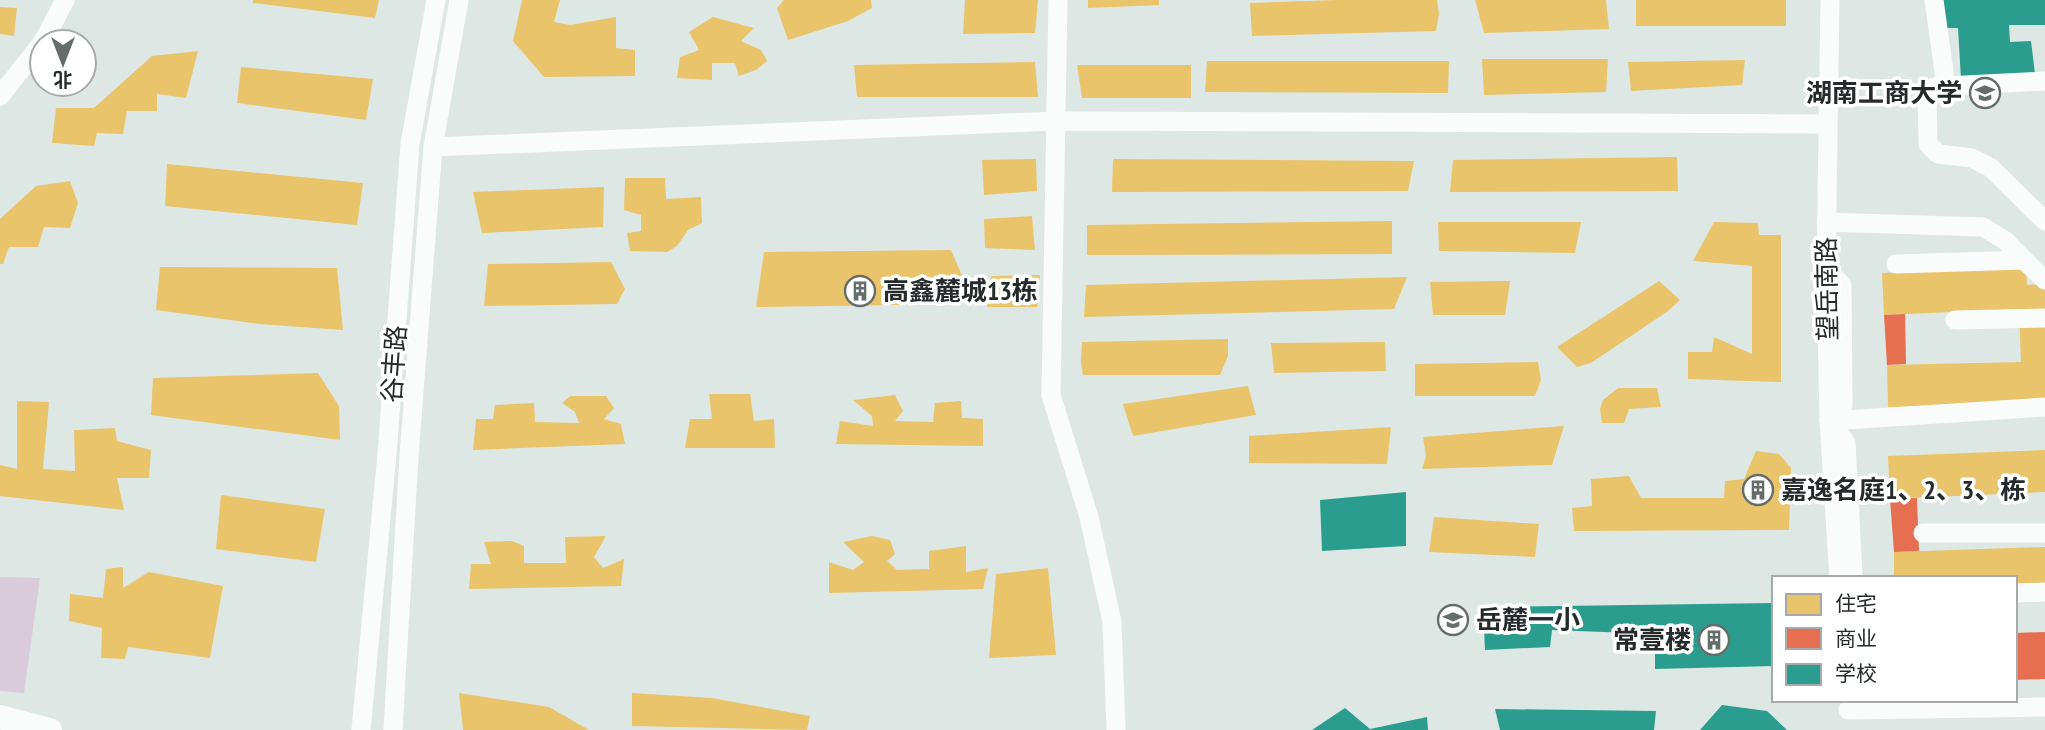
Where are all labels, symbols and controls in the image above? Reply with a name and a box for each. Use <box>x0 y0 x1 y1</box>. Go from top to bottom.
north arrow <box>28 28 98 98</box>
text: 北 <box>53 68 73 92</box>
place label: 湖南工商大学 <box>1806 76 1962 109</box>
school or university icon: 湖南工商大学 <box>1968 76 2002 110</box>
street label: 望岳南路 <box>1809 237 1844 341</box>
building icon: 高鑫麓城13栋 <box>843 274 877 308</box>
place label: 高鑫麓城13栋 <box>883 274 1038 307</box>
street label: 谷丰路 <box>374 324 413 404</box>
building icon: 嘉逸名庭1、2、3、栋 <box>1741 473 1775 507</box>
place label: 嘉逸名庭1、2、3、栋 <box>1781 473 2026 506</box>
legend <box>1772 576 2017 702</box>
text: 住宅 <box>1835 590 1877 617</box>
school or university icon: 岳麓一小 <box>1436 603 1470 637</box>
place label: 岳麓一小 <box>1476 603 1580 636</box>
place label: 常壹楼 <box>1613 623 1691 656</box>
building icon: 常壹楼 <box>1697 623 1731 657</box>
text: 商业 <box>1835 625 1877 652</box>
text: 学校 <box>1835 660 1877 687</box>

